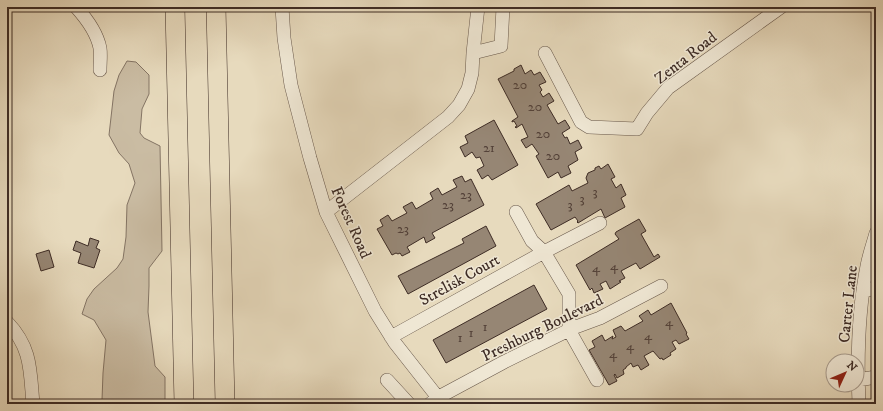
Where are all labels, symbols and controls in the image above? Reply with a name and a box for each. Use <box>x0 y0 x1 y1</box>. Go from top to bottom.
street label: Zenta Road <box>650 27 721 88</box>
house number: 20 <box>513 76 527 94</box>
house number: 20 <box>528 98 542 116</box>
house number: 20 <box>536 125 550 143</box>
house number: 21 <box>483 139 495 157</box>
house number: 20 <box>546 147 560 165</box>
street label: Forest Road <box>326 183 376 261</box>
house number: 3 <box>592 183 598 201</box>
house number: 23 <box>460 186 472 204</box>
house number: 3 <box>579 190 585 208</box>
house number: 23 <box>442 196 454 214</box>
house number: 3 <box>567 196 573 214</box>
house number: 23 <box>397 220 409 238</box>
street label: Strelisk Court <box>416 250 503 310</box>
house number: 4 <box>610 257 619 275</box>
house number: 4 <box>592 259 601 277</box>
street label: Carter Lane <box>834 264 862 344</box>
street label: Preshburg Boulevard <box>478 290 606 366</box>
house number: 4 <box>665 313 674 331</box>
house number: 1 <box>482 318 488 336</box>
house number: 1 <box>468 324 474 342</box>
house number: 4 <box>644 327 653 345</box>
house number: 1 <box>457 329 463 347</box>
house number: 4 <box>626 337 635 355</box>
house number: 4 <box>609 345 618 363</box>
north arrow <box>825 353 865 393</box>
text: N <box>843 359 860 375</box>

